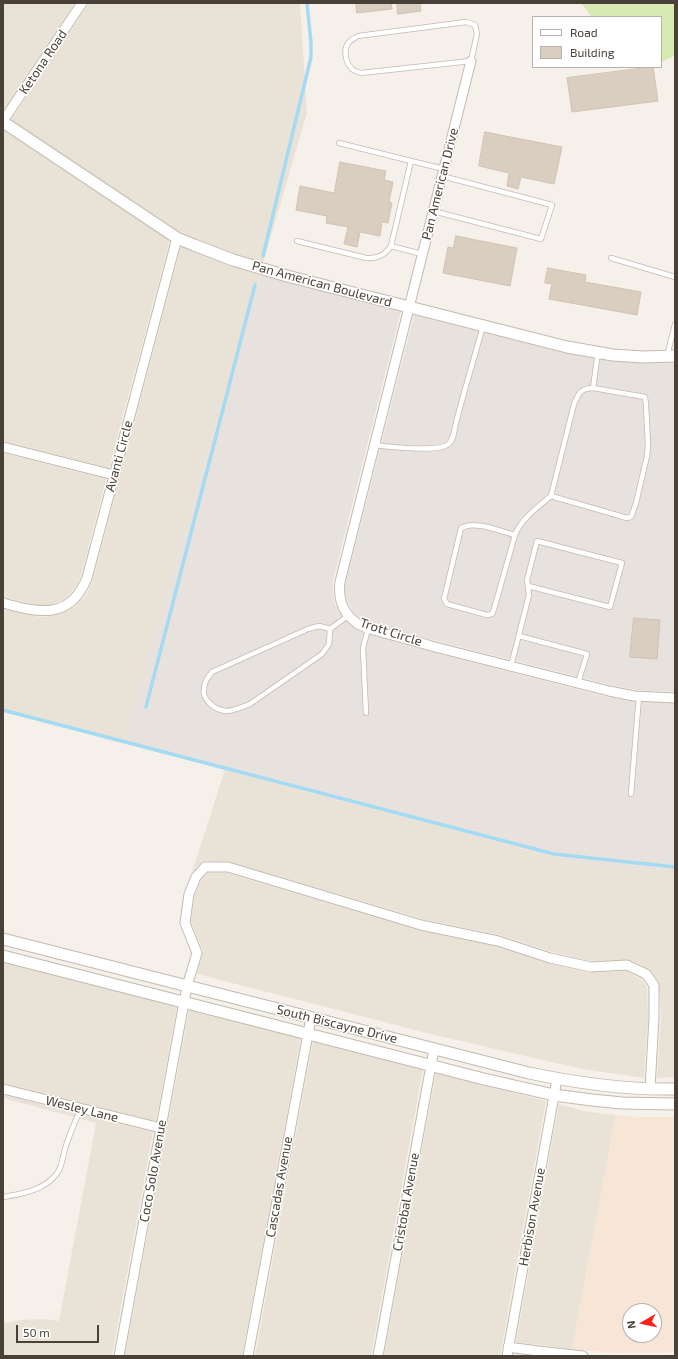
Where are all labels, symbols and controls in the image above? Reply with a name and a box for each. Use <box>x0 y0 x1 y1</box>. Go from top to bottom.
legend <box>532 16 662 68</box>
text: Road <box>570 25 598 39</box>
street label: Ketona Road <box>16 27 70 97</box>
text: Building <box>570 45 614 59</box>
street label: Pan American Drive <box>419 126 461 242</box>
street label: Pan American Boulevard <box>250 258 394 310</box>
street label: Avanti Circle <box>102 419 136 493</box>
street label: Trott Circle <box>358 615 424 649</box>
street label: South Biscayne Drive <box>275 1001 399 1047</box>
street label: Wesley Lane <box>44 1092 120 1126</box>
street label: Coco Solo Avenue <box>136 1119 170 1223</box>
street label: Cascadas Avenue <box>262 1135 296 1239</box>
street label: Cristobal Avenue <box>390 1152 422 1252</box>
street label: Herbison Avenue <box>516 1167 548 1267</box>
north arrow <box>622 1303 662 1343</box>
scale bar <box>18 1317 101 1343</box>
text: N <box>624 1320 638 1330</box>
text: 50 m <box>23 1325 50 1339</box>

